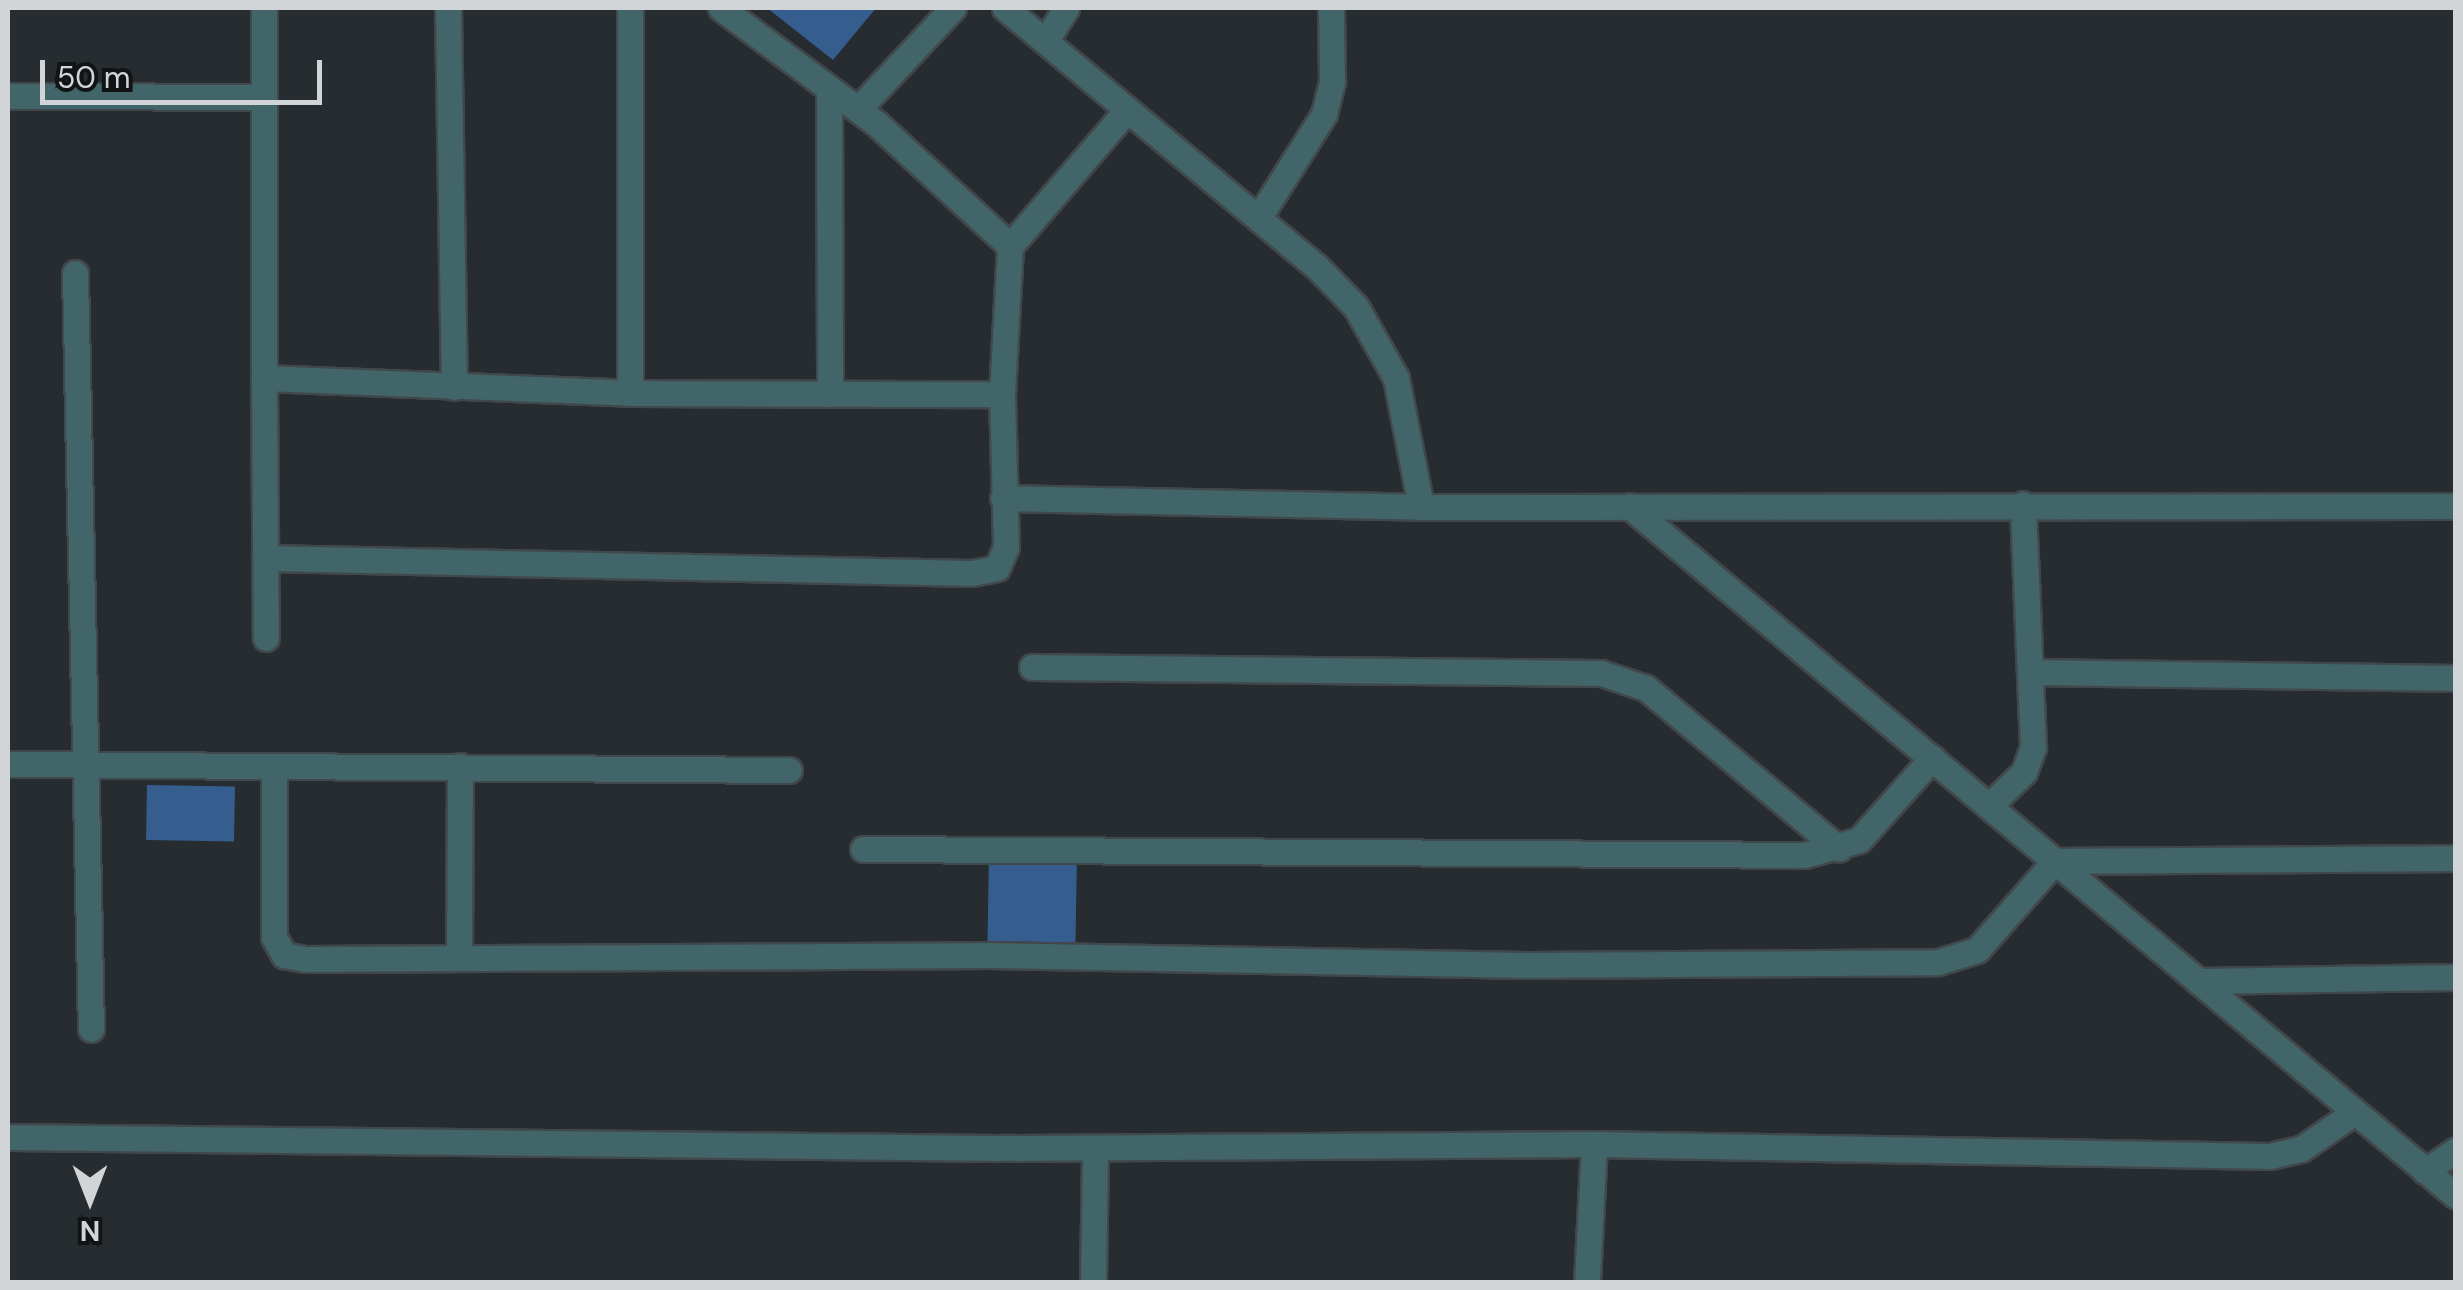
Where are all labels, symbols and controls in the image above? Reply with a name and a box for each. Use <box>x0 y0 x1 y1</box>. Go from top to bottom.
scale bar <box>45 40 328 102</box>
text: 50 m <box>57 58 131 97</box>
north arrow <box>40 1150 140 1250</box>
text: N <box>80 1212 100 1249</box>

